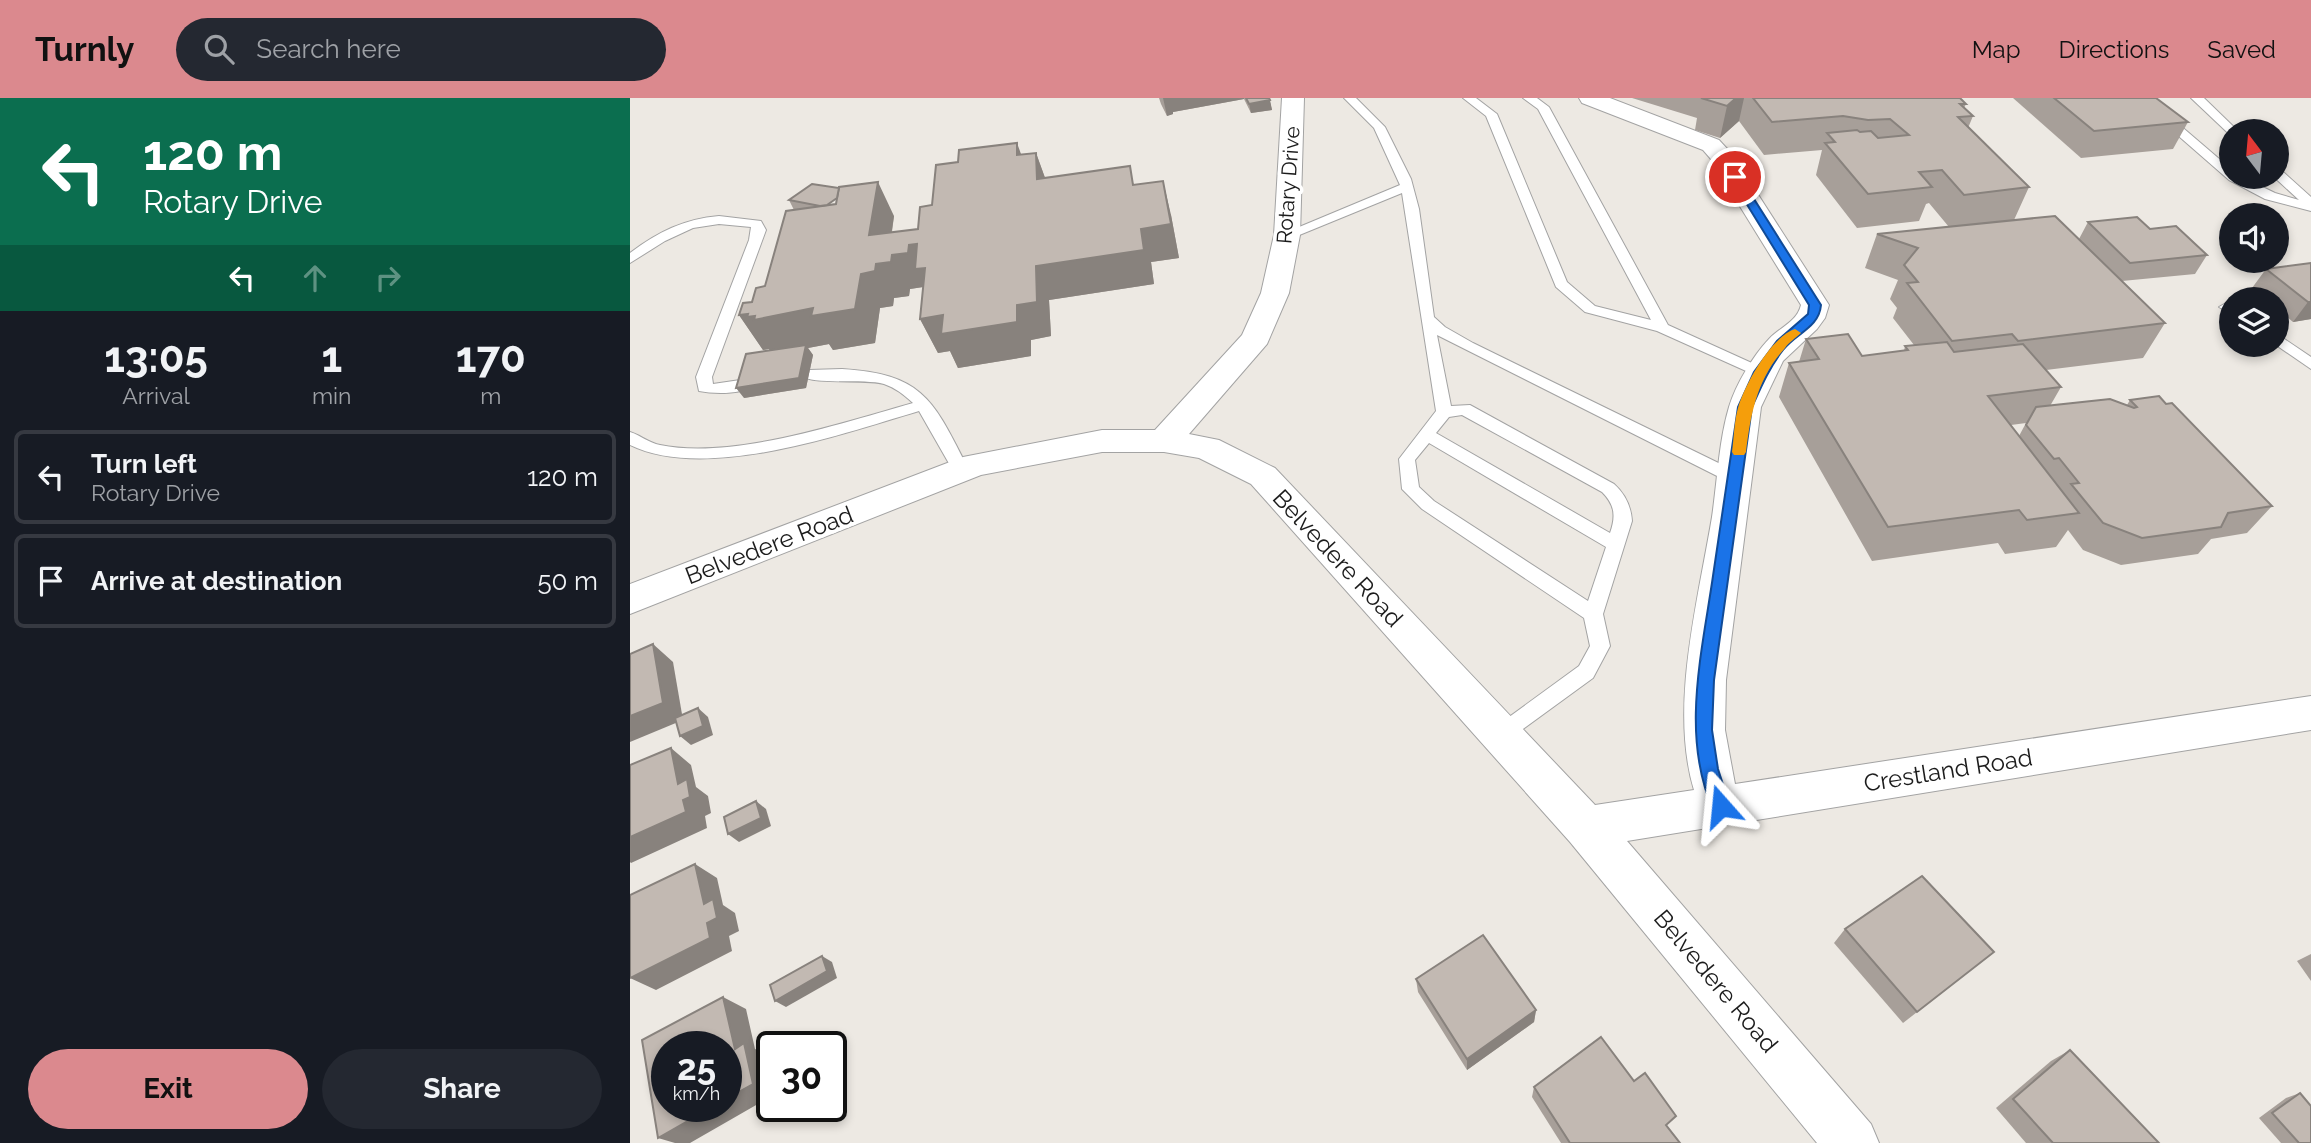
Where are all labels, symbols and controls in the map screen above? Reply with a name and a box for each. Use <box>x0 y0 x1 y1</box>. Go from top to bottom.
search box <box>176 18 666 81</box>
text: Turnly <box>35 30 134 69</box>
icon: search <box>200 30 238 68</box>
text: Search here <box>256 34 401 64</box>
text: Map <box>1972 35 2021 64</box>
text: Directions <box>2059 35 2169 64</box>
text: Saved <box>2207 35 2276 64</box>
north arrow <box>2219 119 2289 189</box>
map controls <box>2219 119 2289 357</box>
text: 120 m <box>143 124 282 181</box>
street label: Rotary Drive <box>1271 125 1305 245</box>
icon: left <box>28 126 119 217</box>
pin <box>1705 147 1765 207</box>
icon: arrive <box>1716 158 1754 196</box>
text: Rotary Drive <box>143 183 323 220</box>
button: sound <box>2219 203 2289 273</box>
icon: left <box>223 259 261 297</box>
icon: ahead <box>296 259 334 297</box>
icon: right <box>369 259 407 297</box>
button: layers <box>2219 287 2289 357</box>
text: 13:05 <box>104 333 208 382</box>
text: 1 <box>321 333 342 382</box>
text: 170 <box>456 333 526 382</box>
text: Arrival <box>122 382 190 409</box>
text: min <box>312 382 352 409</box>
text: m <box>480 382 501 409</box>
text: Turn left <box>91 449 197 479</box>
icon: left <box>32 458 70 496</box>
text: 120 m <box>527 462 598 492</box>
text: Rotary Drive <box>91 479 220 506</box>
street label: Belvedere Road <box>1267 483 1409 633</box>
street label: Belvedere Road <box>681 500 857 590</box>
icon: arrive <box>32 562 70 600</box>
text: Arrive at destination <box>91 566 342 596</box>
text: 50 m <box>537 566 598 596</box>
street label: Crestland Road <box>1862 742 2034 798</box>
position arrow <box>1684 769 1758 843</box>
street label: Belvedere Road <box>1648 904 1784 1058</box>
speed limit sign: 30 <box>756 1031 847 1122</box>
text: 25 <box>677 1047 716 1088</box>
button: Exit <box>28 1049 308 1129</box>
button: Share <box>322 1049 602 1129</box>
text: km/h <box>673 1083 720 1104</box>

